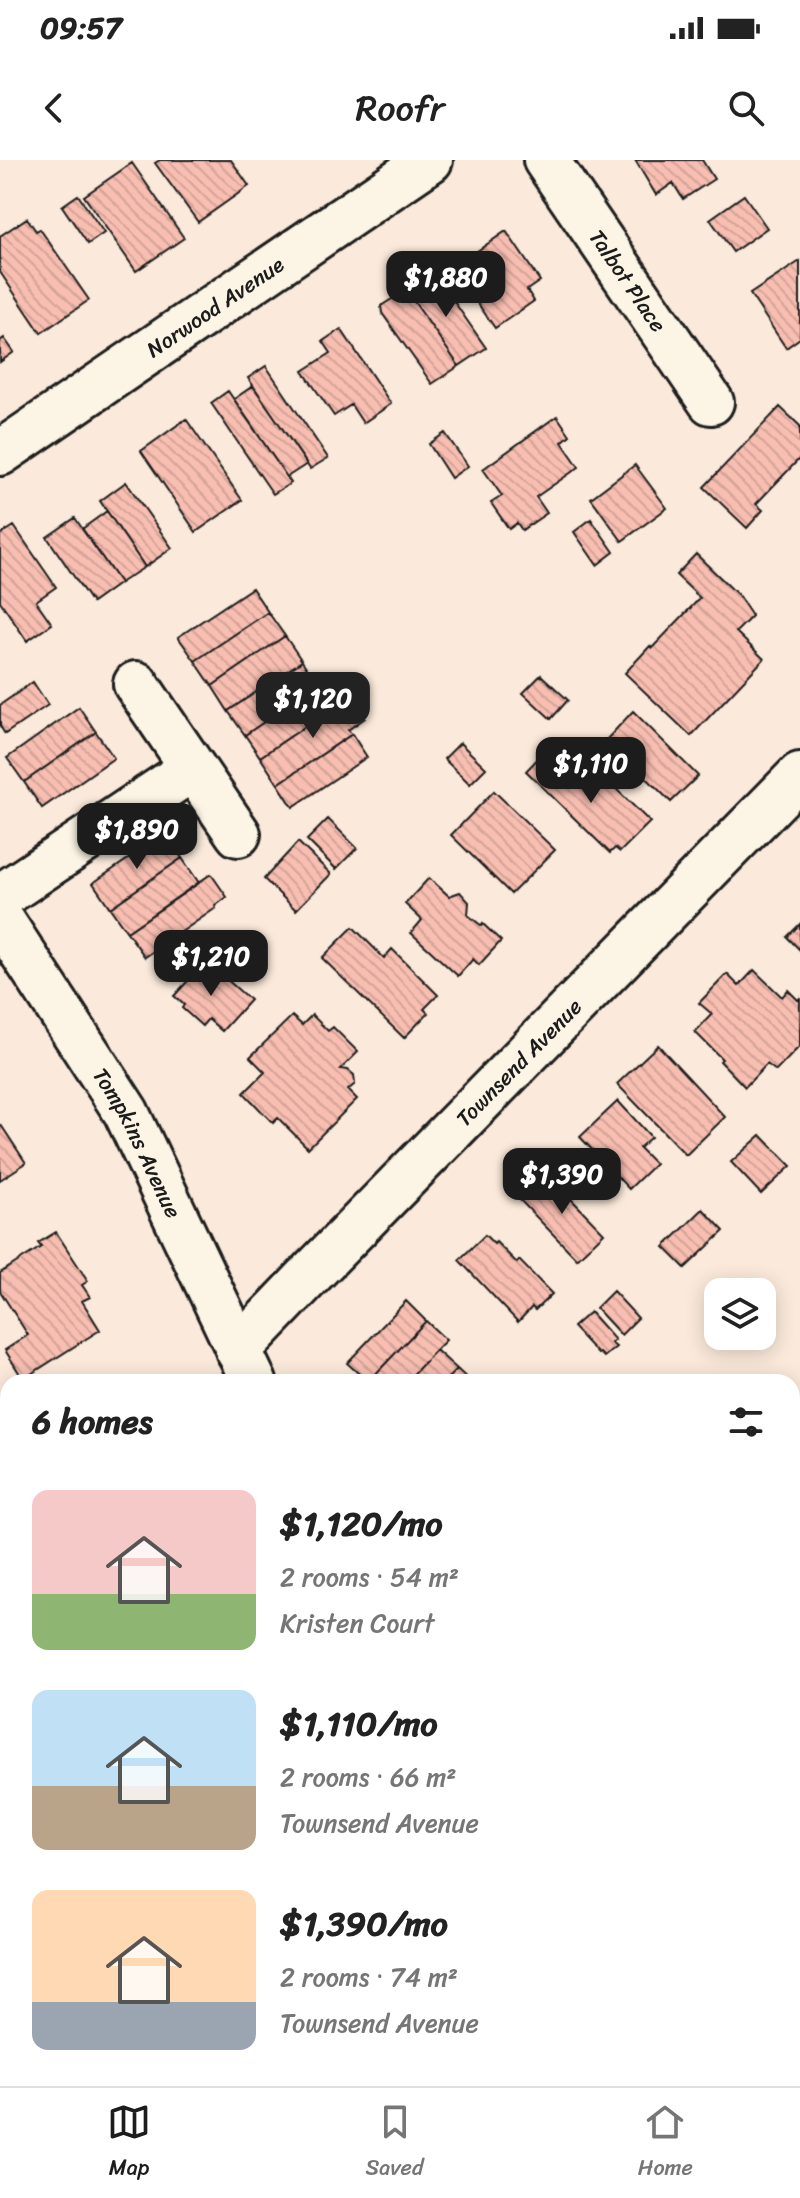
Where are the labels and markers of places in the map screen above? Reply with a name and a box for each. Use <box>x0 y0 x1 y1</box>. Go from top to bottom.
pin: $1,880 <box>381 251 511 319</box>
pin: $1,120 <box>248 672 378 740</box>
pin: $1,110 <box>526 737 656 805</box>
pin: $1,890 <box>72 803 202 871</box>
pin: $1,210 <box>146 930 276 998</box>
pin: $1,390 <box>497 1148 627 1216</box>

